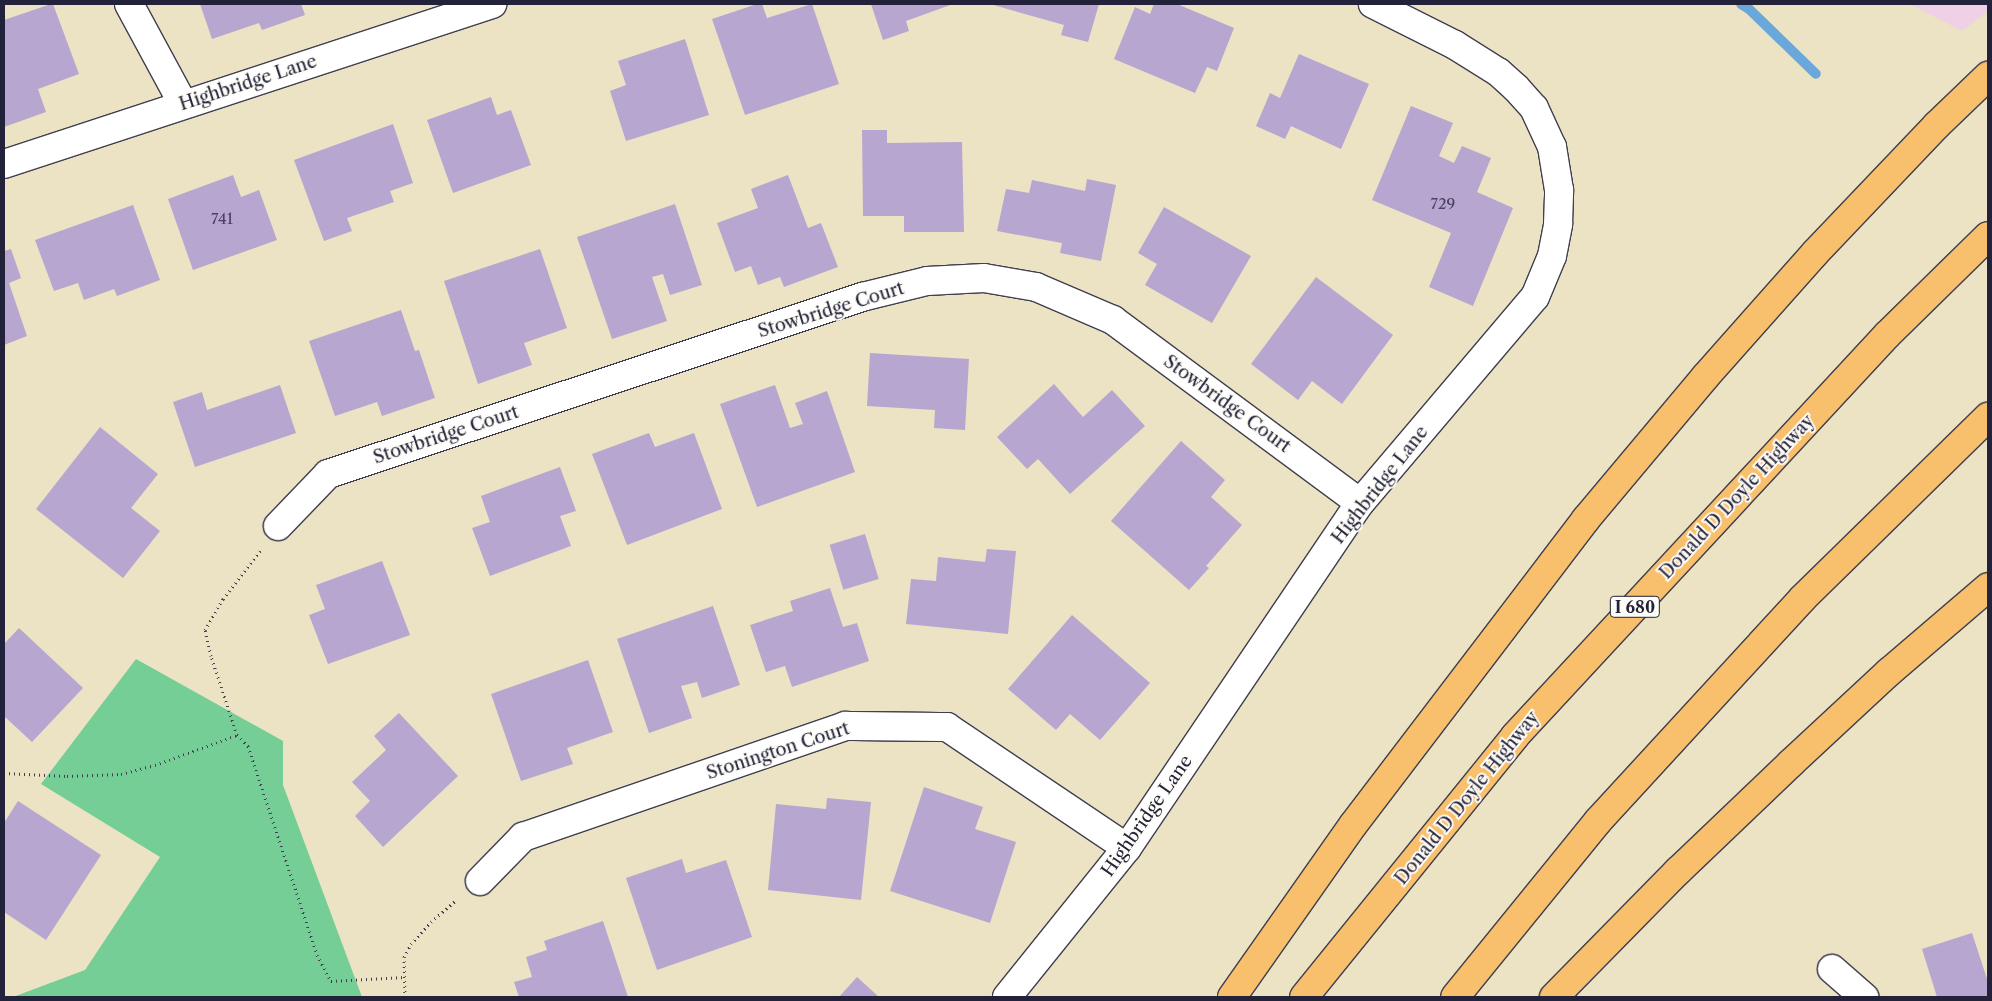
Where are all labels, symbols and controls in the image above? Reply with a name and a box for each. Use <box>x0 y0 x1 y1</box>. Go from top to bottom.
street label: Highbridge Lane <box>176 51 320 115</box>
house number: 729 <box>1431 195 1455 213</box>
house number: 741 <box>211 210 233 228</box>
street label: Stowbridge Court <box>755 277 907 343</box>
street label: Stowbridge Court <box>1159 351 1295 457</box>
street label: Stowbridge Court <box>371 401 521 469</box>
street label: Donald D Doyle Highway <box>1655 410 1819 584</box>
street label: Highbridge Lane <box>1327 422 1433 548</box>
road number: I 680 <box>1609 594 1661 620</box>
street label: Donald D Doyle Highway <box>1390 707 1544 889</box>
street label: Stonington Court <box>704 718 852 784</box>
street label: Highbridge Lane <box>1097 751 1197 881</box>

